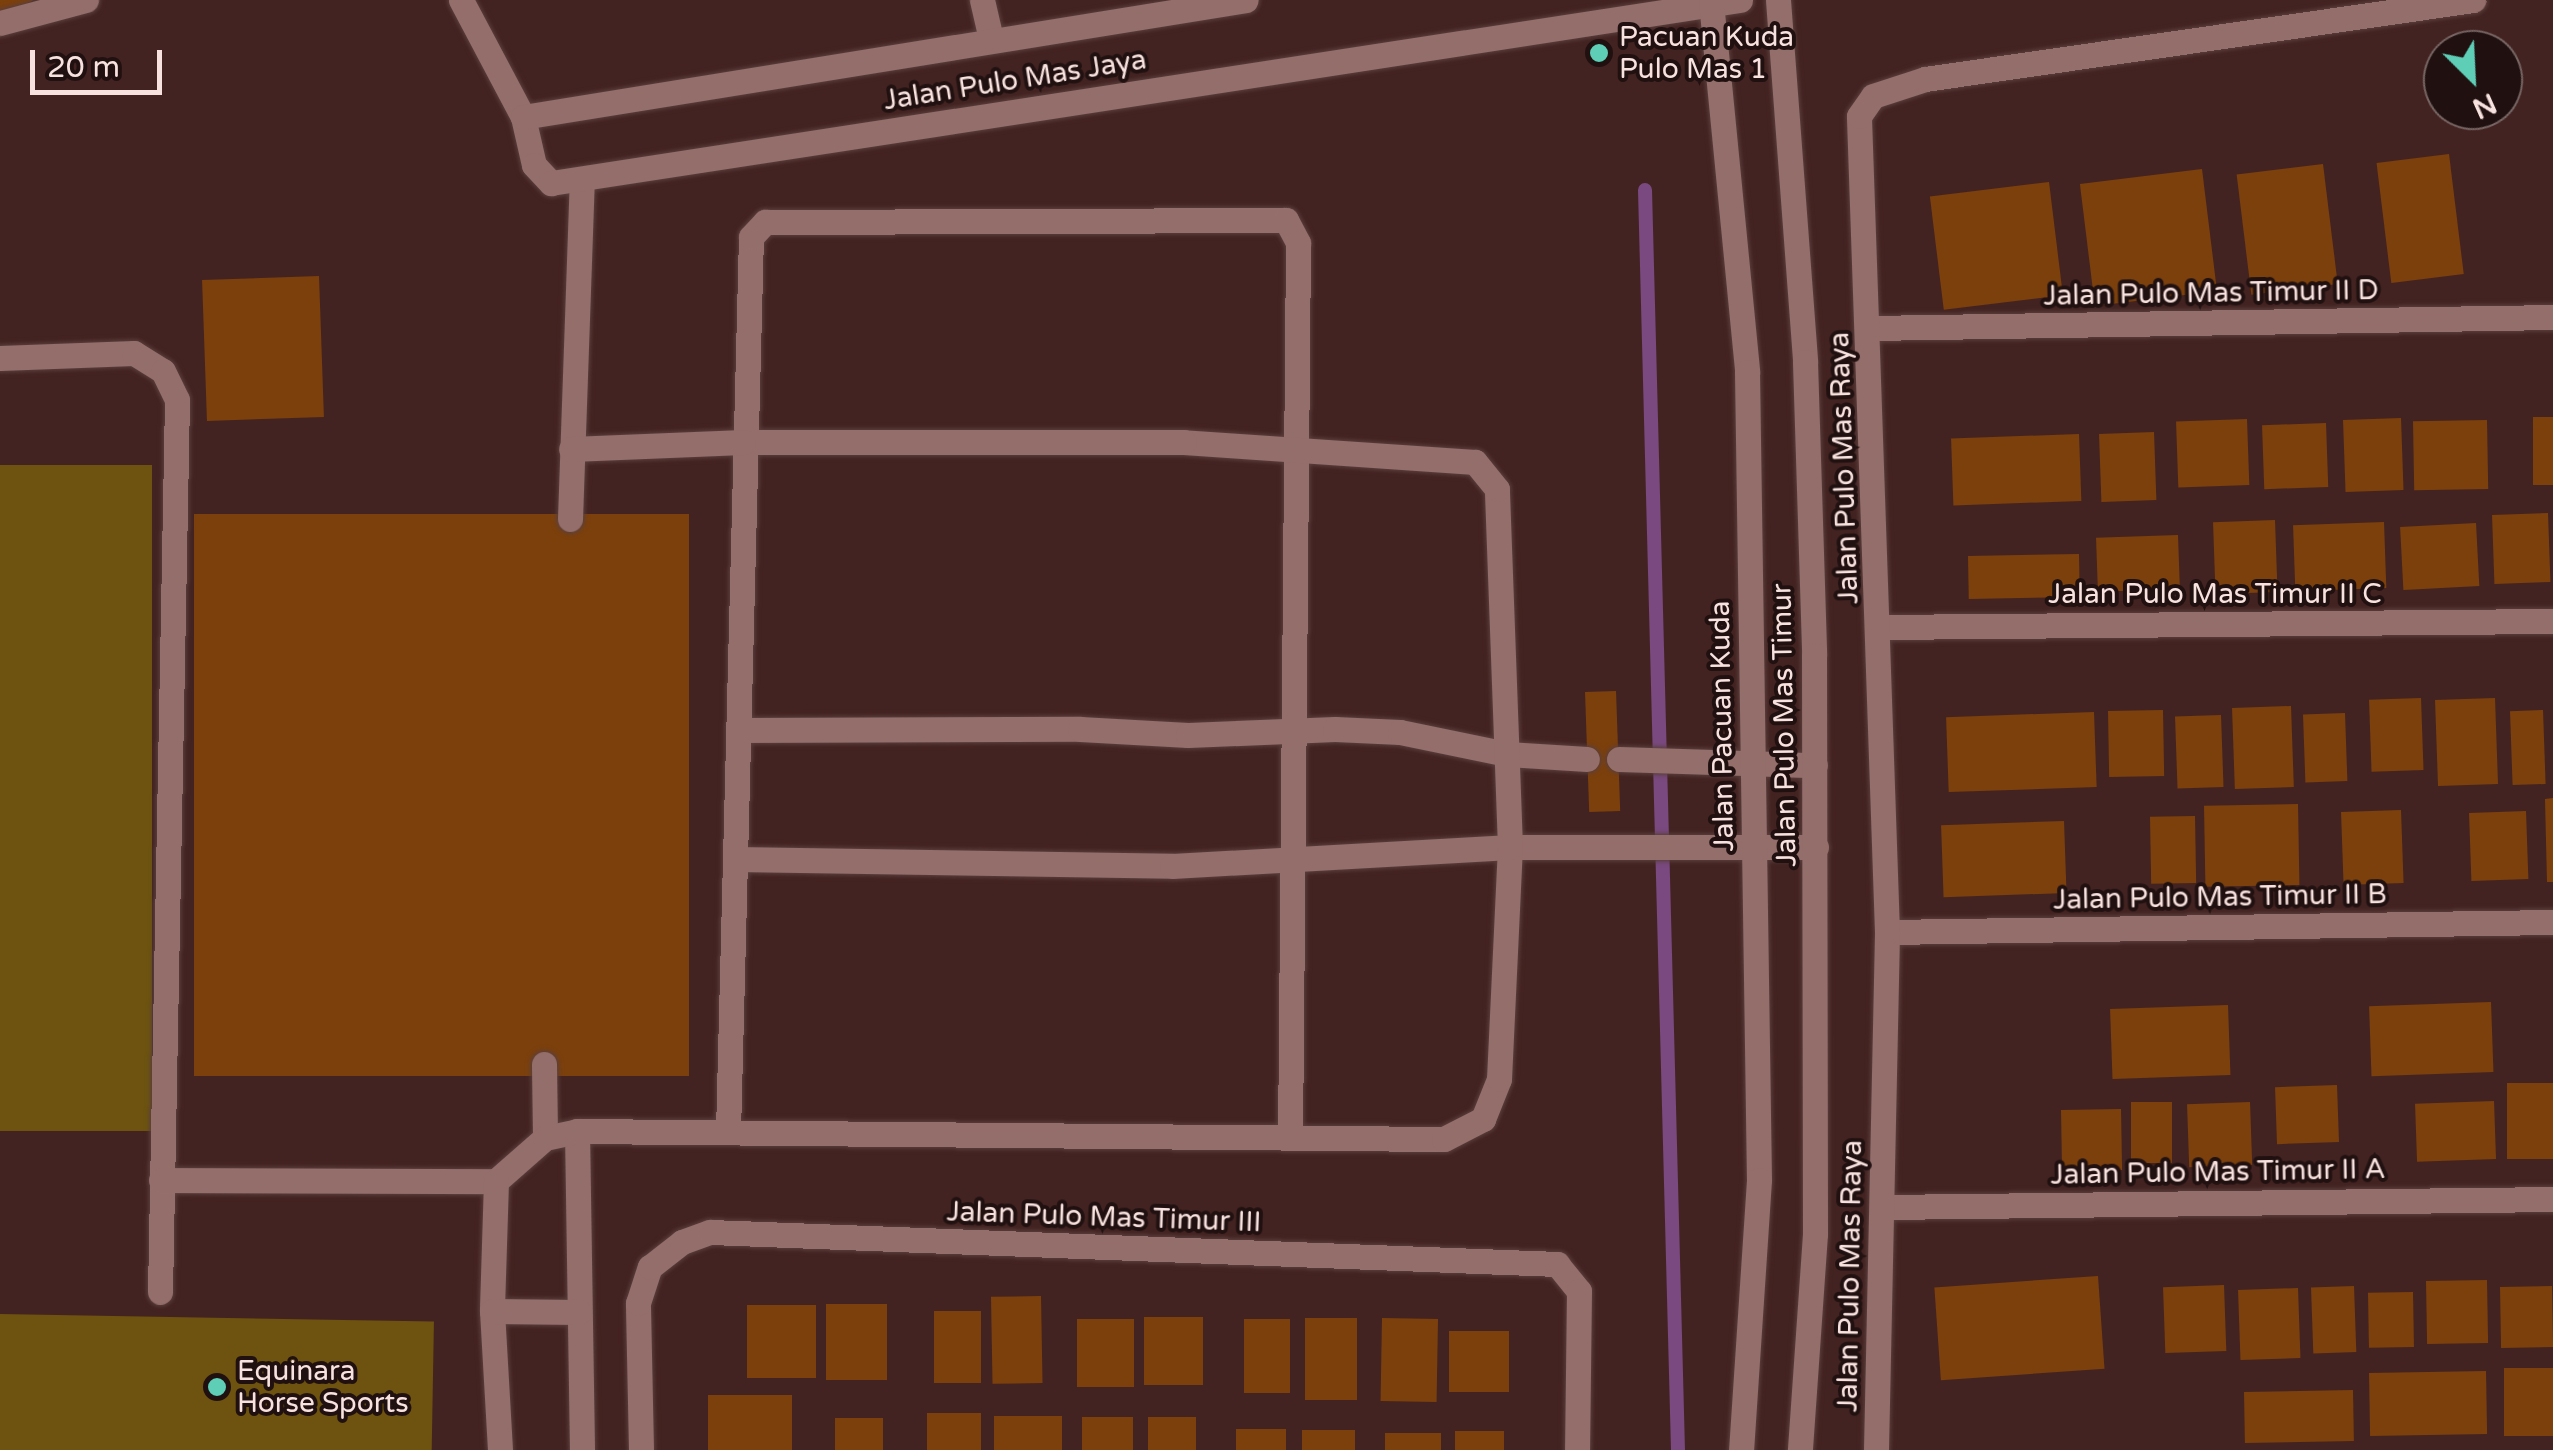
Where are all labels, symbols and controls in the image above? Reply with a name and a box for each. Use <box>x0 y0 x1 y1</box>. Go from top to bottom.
place label: Pacuan Kuda Pulo Mas 1 <box>1619 20 1794 86</box>
scale bar <box>35 30 168 92</box>
north arrow <box>2423 30 2523 130</box>
marker: Pacuan Kuda Pulo Mas 1 <box>1588 42 1610 64</box>
street label: Jalan Pulo Mas Jaya <box>881 43 1149 117</box>
text: 20 m <box>47 49 120 86</box>
text: N <box>2467 85 2502 126</box>
street label: Jalan Pulo Mas Timur II D <box>2043 273 2379 313</box>
street label: Jalan Pulo Mas Raya <box>1822 331 1866 605</box>
street label: Jalan Pulo Mas Timur II C <box>2048 577 2382 611</box>
street label: Jalan Pulo Mas Timur <box>1765 583 1803 867</box>
street label: Jalan Pacuan Kuda <box>1703 600 1741 852</box>
street label: Jalan Pulo Mas Timur II B <box>2053 877 2387 917</box>
street label: Jalan Pulo Mas Raya <box>1831 1140 1869 1412</box>
street label: Jalan Pulo Mas Timur II A <box>2050 1152 2386 1192</box>
street label: Jalan Pulo Mas Timur III <box>946 1195 1262 1239</box>
place label: Equinara Horse Sports <box>237 1354 409 1420</box>
marker: Equinara Horse Sports <box>206 1376 228 1398</box>

